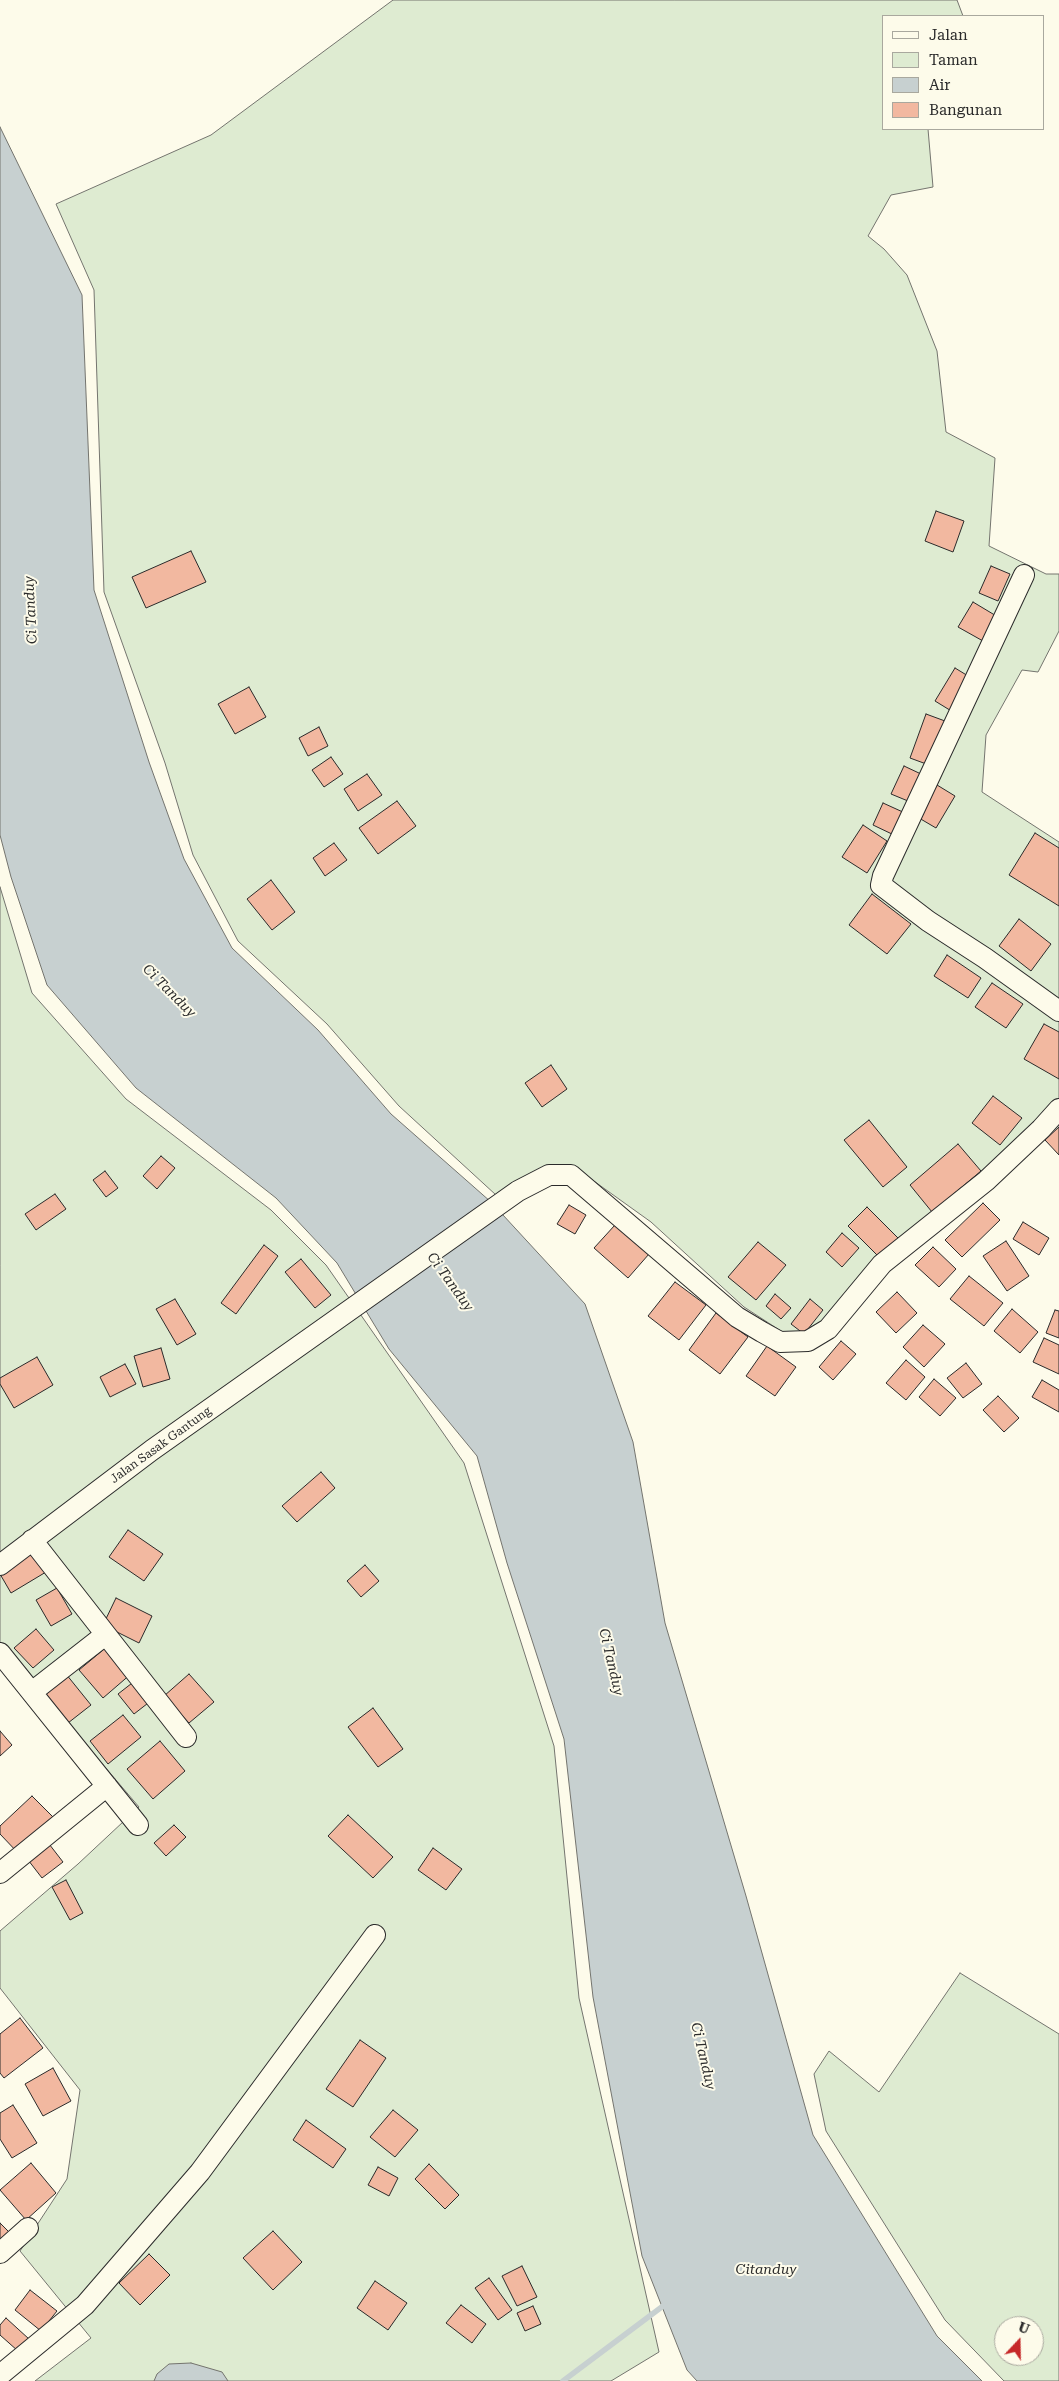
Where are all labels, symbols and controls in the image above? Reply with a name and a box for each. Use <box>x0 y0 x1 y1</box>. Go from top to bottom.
legend <box>882 15 1044 130</box>
text: Jalan <box>929 26 968 44</box>
text: Taman <box>929 51 978 69</box>
text: Air <box>929 76 950 94</box>
text: Bangunan <box>929 101 1002 119</box>
water label: Ci Tanduy <box>21 576 41 644</box>
water label: Ci Tanduy <box>139 961 199 1021</box>
water label: Ci Tanduy <box>423 1250 477 1314</box>
street label: Jalan Sasak Gantung <box>108 1404 214 1486</box>
water label: Ci Tanduy <box>595 1627 627 1697</box>
water label: Ci Tanduy <box>687 2021 719 2091</box>
water label: Citanduy <box>736 2262 796 2278</box>
north arrow <box>994 2316 1044 2366</box>
text: U <box>1016 2319 1032 2337</box>

